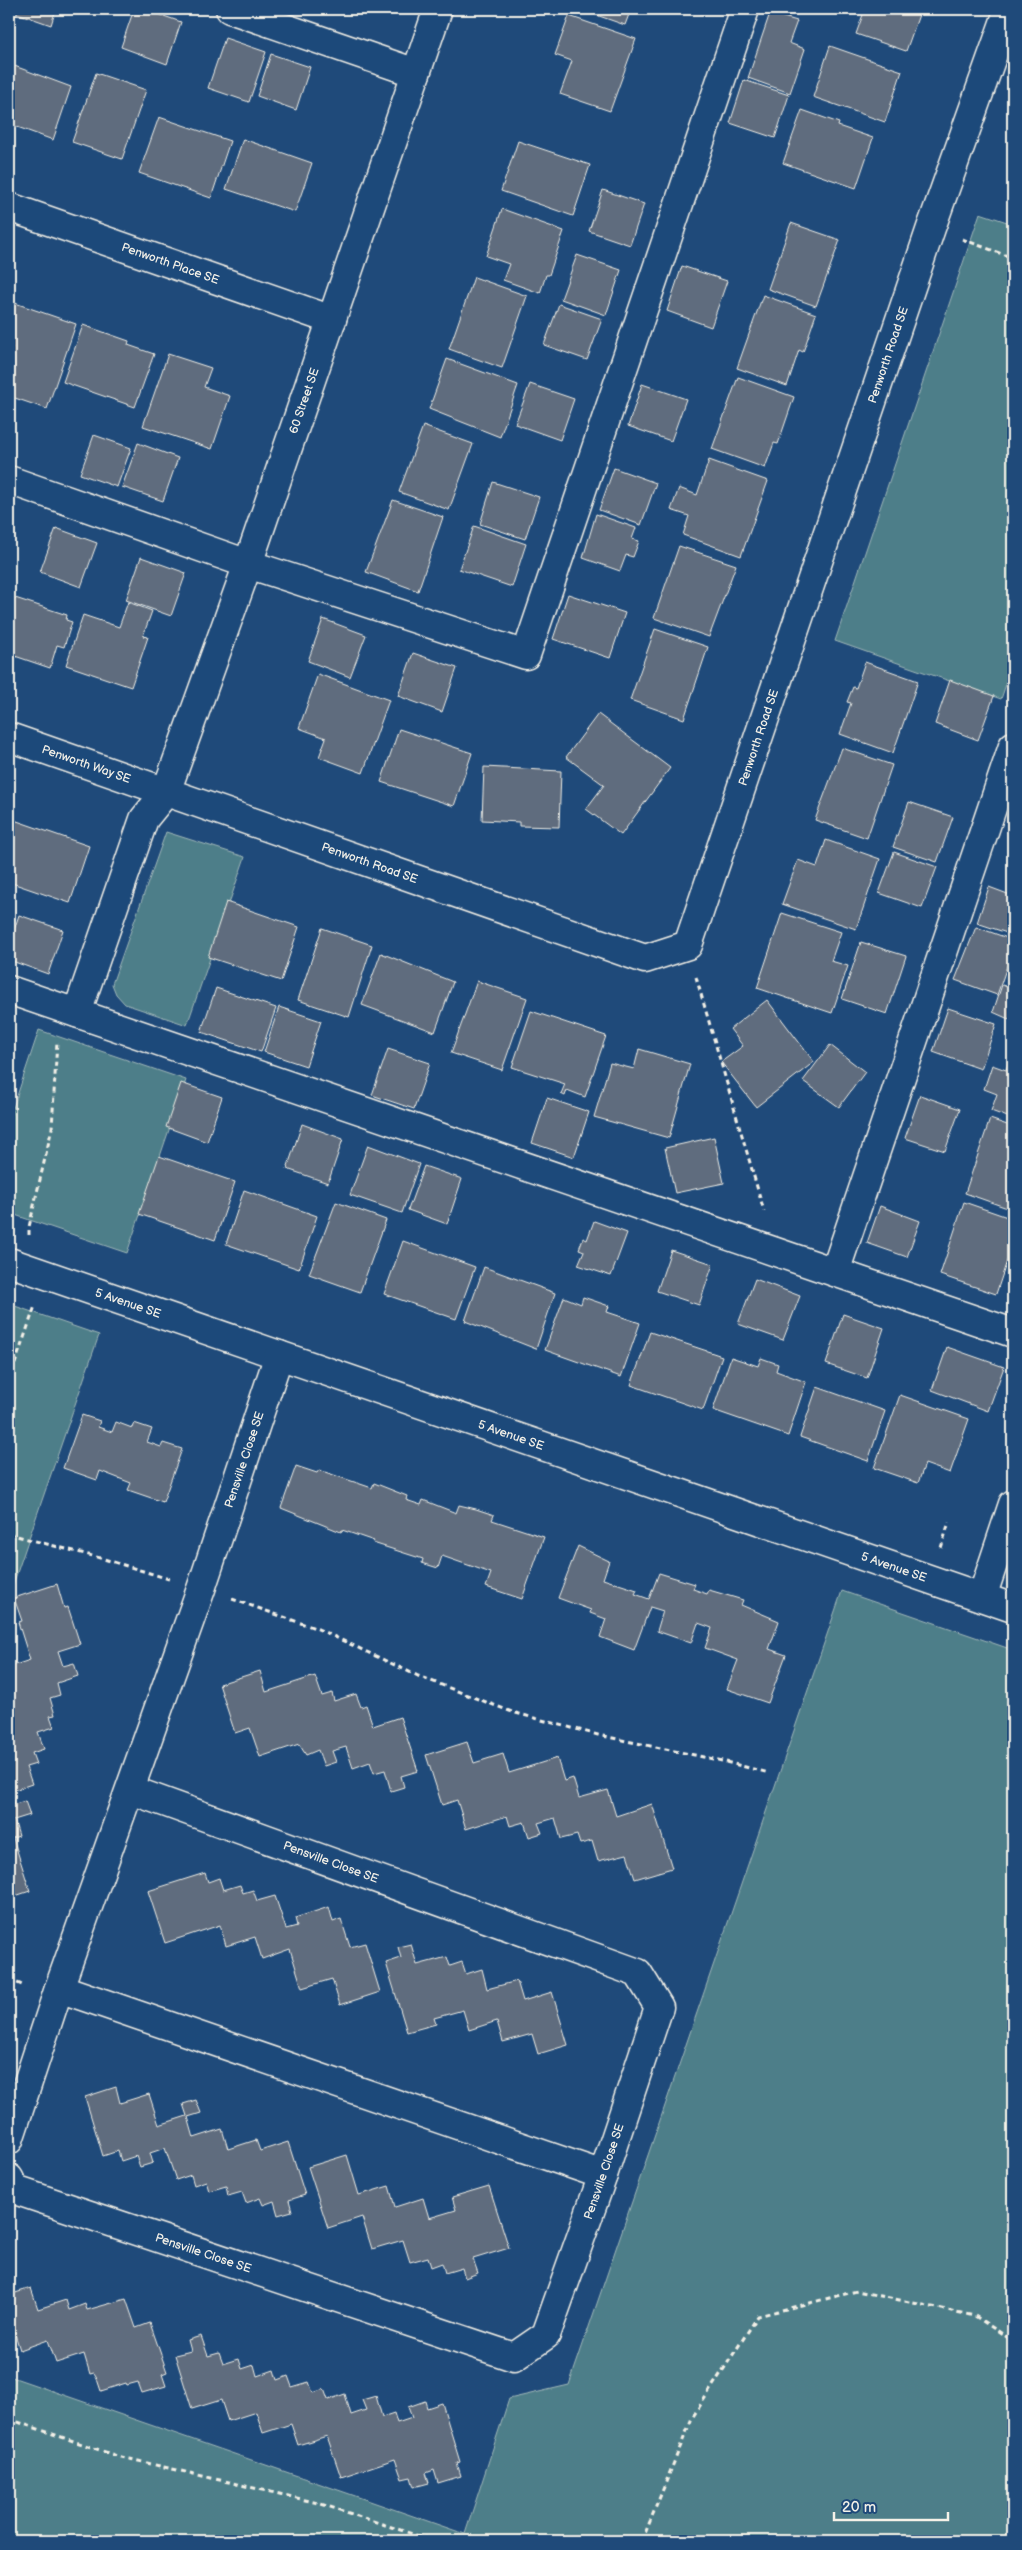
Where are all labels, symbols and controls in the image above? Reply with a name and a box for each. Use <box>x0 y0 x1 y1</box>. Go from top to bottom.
street label: Penworth Place SE <box>119 240 221 288</box>
street label: Penworth Road SE <box>865 305 912 405</box>
street label: 60 Street SE <box>286 366 323 436</box>
street label: Penworth Road SE <box>736 687 782 788</box>
street label: Penworth Way SE <box>40 742 133 787</box>
street label: Penworth Road SE <box>319 840 420 887</box>
street label: 5 Avenue SE <box>93 1285 163 1322</box>
street label: Pensville Close SE <box>222 1410 268 1510</box>
street label: 5 Avenue SE <box>476 1417 546 1454</box>
street label: 5 Avenue SE <box>859 1549 929 1586</box>
street label: Pensville Close SE <box>281 1838 381 1887</box>
street label: Pensville Close SE <box>581 2122 628 2222</box>
street label: Pensville Close SE <box>153 2230 253 2277</box>
scale bar <box>834 2490 948 2522</box>
text: 20 m <box>842 2498 876 2517</box>

